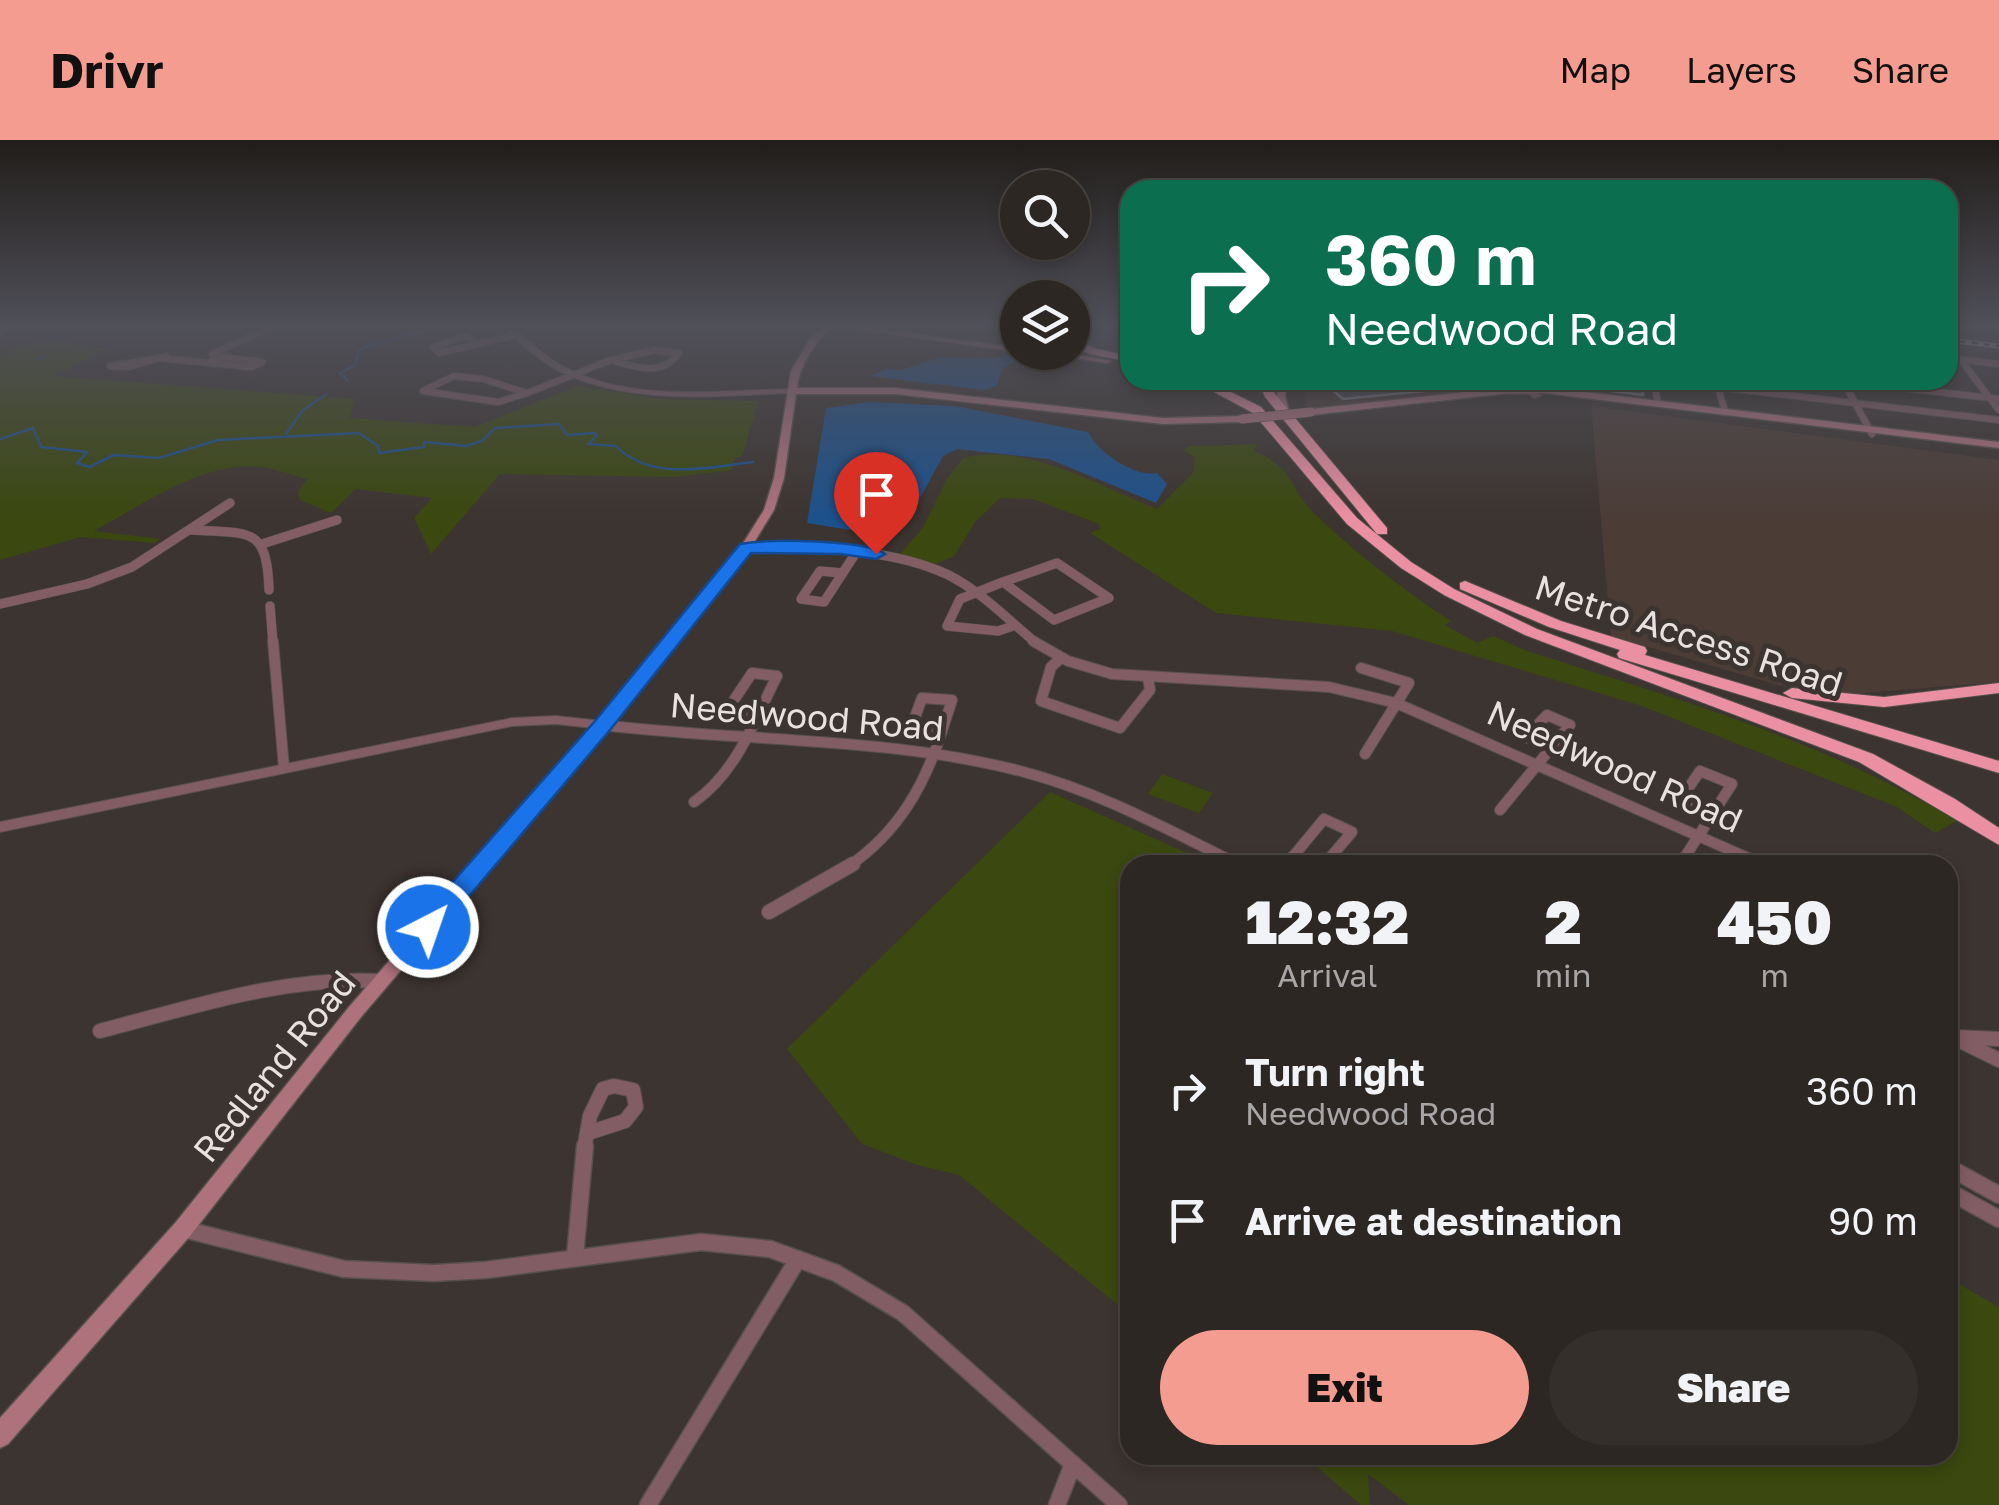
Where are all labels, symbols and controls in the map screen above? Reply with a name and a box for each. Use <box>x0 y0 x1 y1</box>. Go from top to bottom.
text: Drivr <box>50 41 164 99</box>
text: Map <box>1560 49 1631 91</box>
text: Layers <box>1686 49 1797 91</box>
text: Share <box>1852 49 1949 91</box>
map controls <box>1000 170 1090 370</box>
button: search <box>1000 170 1090 260</box>
text: 360 m <box>1325 216 1536 300</box>
icon: right <box>1160 220 1290 350</box>
button: layers <box>1000 280 1090 370</box>
text: Needwood Road <box>1325 301 1678 355</box>
pin <box>834 452 919 555</box>
icon: arrive <box>849 467 904 522</box>
street label: Metro Access Road <box>1530 565 1848 705</box>
street label: Needwood Road <box>668 683 946 749</box>
street label: Needwood Road <box>1481 691 1749 841</box>
position arrow <box>376 875 480 979</box>
text: 12:32 <box>1246 885 1409 957</box>
text: 2 <box>1544 885 1582 957</box>
text: 450 <box>1717 885 1832 957</box>
text: Arrival <box>1277 956 1378 994</box>
text: min <box>1535 956 1591 994</box>
text: m <box>1760 956 1789 994</box>
street label: Redland Road <box>184 962 364 1170</box>
text: Turn right <box>1245 1049 1425 1094</box>
icon: right <box>1160 1063 1215 1118</box>
text: 360 m <box>1806 1068 1918 1113</box>
text: Needwood Road <box>1245 1094 1496 1132</box>
icon: arrive <box>1160 1193 1215 1248</box>
text: Arrive at destination <box>1245 1198 1622 1243</box>
text: 90 m <box>1828 1198 1918 1243</box>
button: Exit <box>1160 1330 1529 1445</box>
button: Share <box>1549 1330 1918 1445</box>

